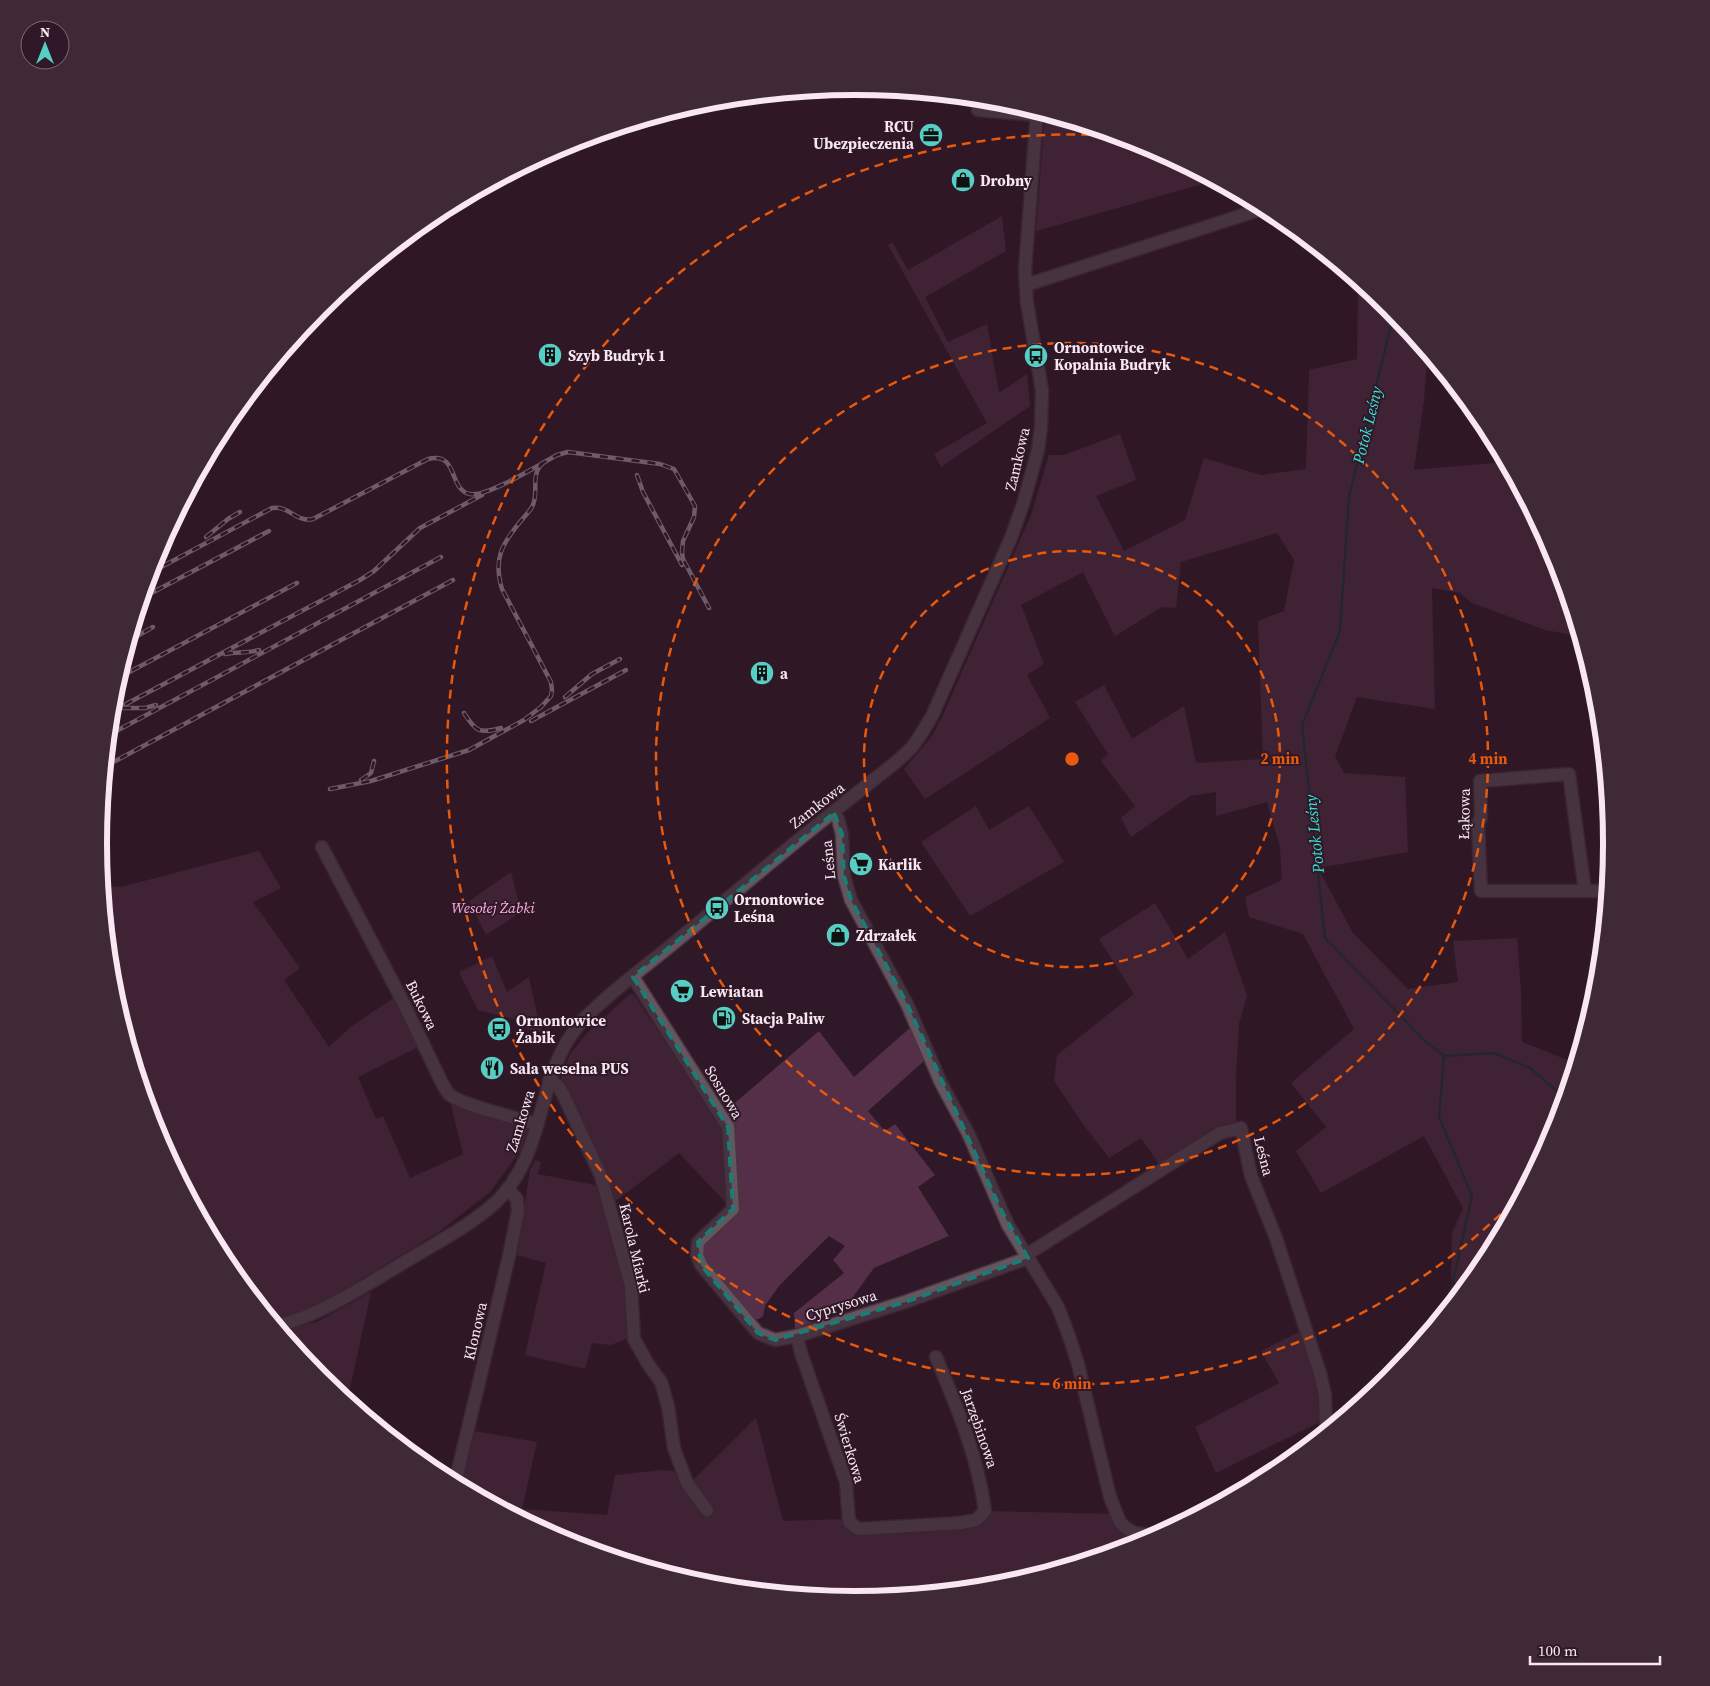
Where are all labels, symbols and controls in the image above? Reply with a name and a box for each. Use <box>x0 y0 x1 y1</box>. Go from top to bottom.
north arrow <box>20 20 70 70</box>
text: N <box>40 22 50 42</box>
place label: RCU Ubezpieczenia <box>813 116 915 154</box>
office icon: RCU Ubezpieczenia <box>918 122 944 148</box>
shop icon: Drobny <box>950 167 976 193</box>
place label: Drobny <box>980 170 1032 191</box>
place label: Ornontowice Kopalnia Budryk <box>1054 337 1171 375</box>
building icon: Szyb Budryk 1 <box>537 342 563 368</box>
bus stop icon: Ornontowice Kopalnia Budryk <box>1023 343 1049 369</box>
place label: Szyb Budryk 1 <box>568 345 666 366</box>
water label: Potok Leśny <box>1347 384 1387 467</box>
street label: Zamkowa <box>1000 425 1035 493</box>
building icon: a <box>749 660 775 686</box>
place label: a <box>780 663 789 684</box>
text: 2 min <box>1261 748 1299 769</box>
text: 4 min <box>1469 748 1507 769</box>
centre of rings <box>1063 750 1081 768</box>
street label: Zamkowa <box>785 777 849 833</box>
street label: Łąkowa <box>1453 788 1475 840</box>
water label: Potok Leśny <box>1299 793 1329 875</box>
street label: Leśna <box>815 839 841 881</box>
supermarket icon: Karlik <box>848 851 874 877</box>
place label: Karlik <box>878 854 921 875</box>
place label: Ornontowice Leśna <box>734 889 824 927</box>
bus stop icon: Ornontowice Leśna <box>704 895 730 921</box>
park label: Wesołej Żabki <box>451 897 535 918</box>
shop icon: Zdrzałek <box>825 922 851 948</box>
place label: Zdrzałek <box>856 925 917 946</box>
street label: Bukowa <box>401 977 443 1034</box>
supermarket icon: Lewiatan <box>669 978 695 1004</box>
place label: Lewiatan <box>700 981 764 1002</box>
fuel station icon: Stacja Paliw <box>711 1005 737 1031</box>
place label: Stacja Paliw <box>742 1008 825 1029</box>
place label: Ornontowice Żabik <box>516 1010 606 1048</box>
bus stop icon: Ornontowice Żabik <box>486 1016 512 1042</box>
restaurant icon: Sala weselna PUS <box>479 1055 505 1081</box>
place label: Sala weselna PUS <box>510 1058 629 1079</box>
street label: Sosnowa <box>700 1061 748 1123</box>
street label: Zamkowa <box>501 1087 540 1155</box>
street label: Leśna <box>1249 1134 1279 1178</box>
street label: Karola Miarki <box>614 1201 656 1295</box>
street label: Cyprysowa <box>803 1284 880 1326</box>
street label: Klonowa <box>458 1300 492 1362</box>
text: 6 min <box>1053 1373 1091 1394</box>
street label: Jarzębinowa <box>956 1385 1004 1471</box>
street label: Świerkowa <box>829 1410 871 1486</box>
scale bar <box>1530 1634 1660 1666</box>
text: 100 m <box>1538 1640 1578 1661</box>

